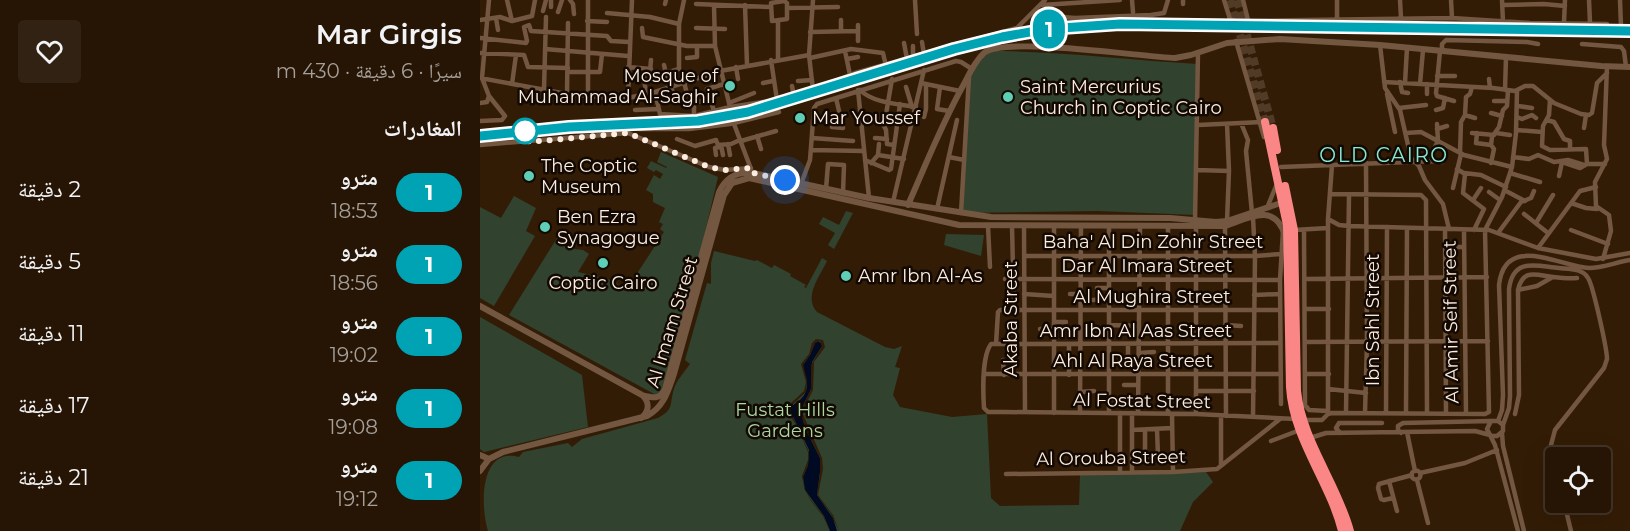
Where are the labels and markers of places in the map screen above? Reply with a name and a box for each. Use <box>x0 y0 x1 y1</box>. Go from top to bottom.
place label: Mosque of Muhammad Al-Saghir <box>518 65 719 108</box>
place label: Saint Mercurius Church in Coptic Cairo <box>1020 76 1222 119</box>
marker: Mosque of Muhammad Al-Saghir <box>723 79 737 93</box>
marker: Saint Mercurius Church in Coptic Cairo <box>1001 90 1015 104</box>
place label: Mar Youssef <box>812 107 921 129</box>
marker: Mar Youssef <box>793 111 807 125</box>
unlabelled marker <box>512 118 538 144</box>
place label: The Coptic Museum <box>541 155 637 198</box>
marker: The Coptic Museum <box>522 169 536 183</box>
place label: Ben Ezra Synagogue <box>557 206 660 249</box>
marker: Ben Ezra Synagogue <box>538 220 552 234</box>
marker: Coptic Cairo <box>596 256 610 270</box>
place label: Amr Ibn Al-As <box>858 265 983 287</box>
marker: Amr Ibn Al-As <box>839 269 853 283</box>
place label: Coptic Cairo <box>548 272 658 294</box>

